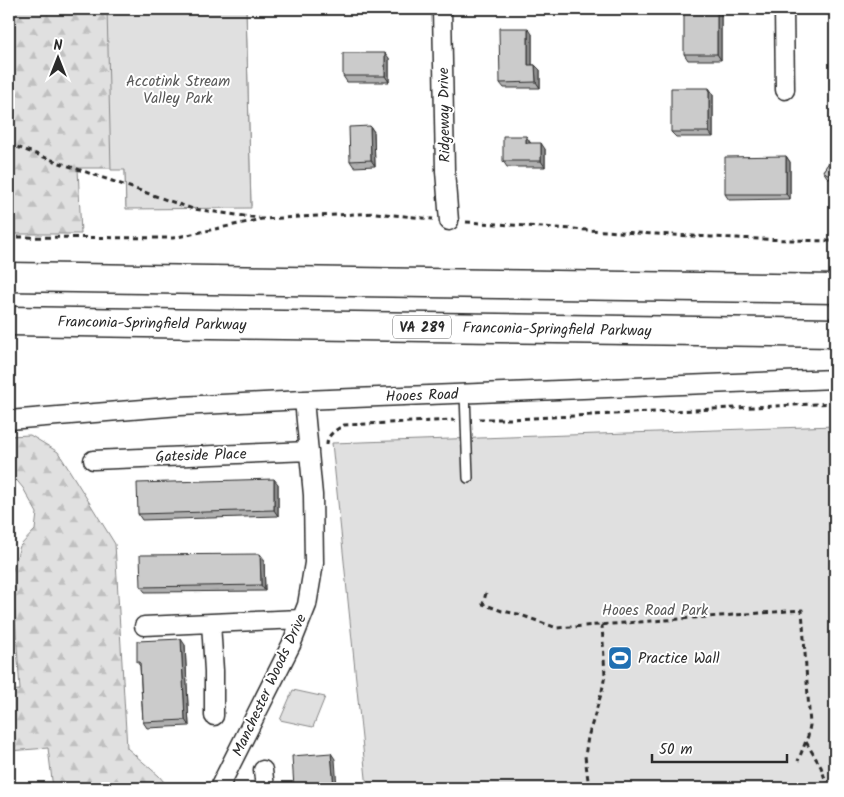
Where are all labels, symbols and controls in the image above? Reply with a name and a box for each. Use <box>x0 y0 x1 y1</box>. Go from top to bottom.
north arrow <box>32 32 82 82</box>
text: N <box>54 35 63 57</box>
street label: Ridgeway Drive <box>432 67 458 163</box>
park label: Accotink Stream Valley Park <box>126 70 230 111</box>
street label: Franconia-Springfield Parkway <box>57 310 248 338</box>
road number: VA 289 <box>393 316 451 338</box>
street label: Franconia-Springfield Parkway <box>462 316 653 344</box>
street label: Hooes Road <box>385 383 459 409</box>
street label: Gateside Place <box>155 442 247 470</box>
park label: Hooes Road Park <box>602 599 709 623</box>
street label: Manchester Woods Drive <box>226 610 314 761</box>
sports icon: Practice Wall <box>607 645 633 671</box>
place label: Practice Wall <box>638 647 720 671</box>
scale bar <box>652 732 786 764</box>
text: 50 m <box>659 738 693 762</box>

